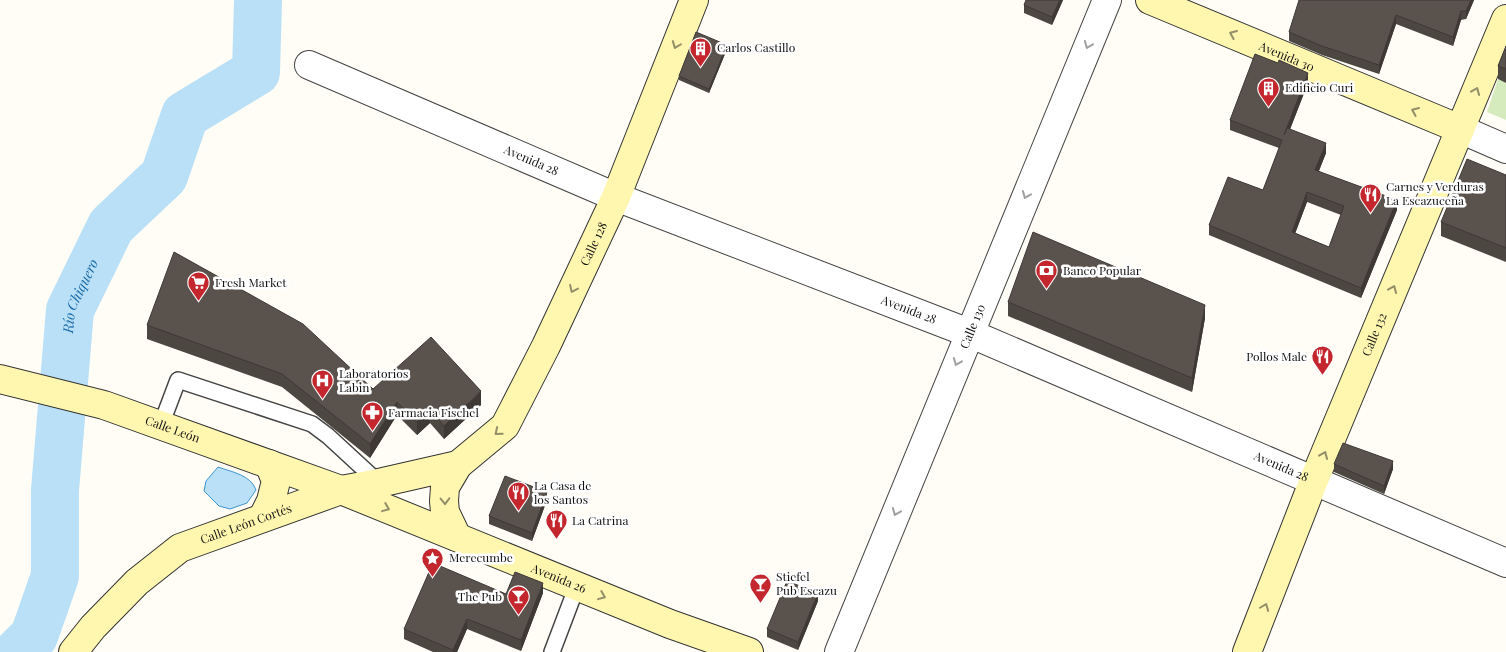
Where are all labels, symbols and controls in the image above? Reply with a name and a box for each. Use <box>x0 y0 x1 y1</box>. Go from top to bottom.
one-way arrow <box>1229 30 1238 41</box>
building icon: Carlos Castillo <box>689 36 713 67</box>
street label: Avenida 30 <box>1256 37 1317 75</box>
place label: Carlos Castillo <box>717 39 796 55</box>
one-way arrow <box>1084 40 1094 49</box>
one-way arrow <box>672 41 682 49</box>
building icon: Edificio Curi <box>1257 76 1281 107</box>
place label: Edificio Curi <box>1285 79 1354 95</box>
one-way arrow <box>1470 87 1480 96</box>
one-way arrow <box>1411 106 1420 117</box>
street label: Avenida 28 <box>501 140 561 178</box>
place label: Carnes y Verduras La Escazuceña <box>1386 178 1484 208</box>
restaurant icon: Carnes y Verduras La Escazuceña <box>1358 182 1382 213</box>
one-way arrow <box>1022 190 1032 199</box>
street label: Calle 128 <box>576 219 610 268</box>
water label: Río Chiquero <box>58 256 103 335</box>
bank icon: Banco Popular <box>1035 259 1059 290</box>
place label: Banco Popular <box>1063 262 1142 278</box>
supermarket icon: Fresh Market <box>187 271 211 302</box>
place label: Fresh Market <box>215 274 287 290</box>
one-way arrow <box>569 284 579 293</box>
one-way arrow <box>1387 285 1398 294</box>
street label: Avenida 28 <box>878 291 939 327</box>
street label: Calle 130 <box>956 301 988 351</box>
street label: Calle 132 <box>1357 310 1390 358</box>
restaurant icon: Pollos Male <box>1311 345 1335 376</box>
place label: Pollos Male <box>1246 348 1307 364</box>
one-way arrow <box>953 357 964 366</box>
place label: Laboratorios Labin <box>339 365 408 395</box>
hospital icon: Laboratorios Labin <box>311 369 335 400</box>
pharmacy icon: Farmacia Fischel <box>360 401 384 432</box>
place label: Farmacia Fischel <box>388 404 479 420</box>
street label: Calle León <box>143 411 202 446</box>
one-way arrow <box>494 426 503 435</box>
street label: Avenida 28 <box>1251 447 1311 485</box>
one-way arrow <box>1318 451 1328 460</box>
place label: La Casa de los Santos <box>534 477 591 507</box>
restaurant icon: La Casa de los Santos <box>506 481 530 512</box>
one-way arrow <box>440 498 450 505</box>
street label: Calle León Cortés <box>198 499 294 547</box>
one-way arrow <box>381 502 390 513</box>
one-way arrow <box>892 507 902 516</box>
restaurant icon: La Catrina <box>544 509 568 540</box>
place label: La Catrina <box>572 512 628 528</box>
place icon: Merecumbe <box>421 546 445 577</box>
place label: Merecumbe <box>449 549 513 565</box>
street label: Avenida 26 <box>528 559 589 596</box>
place label: Stiefel Pub Escazu <box>776 568 837 598</box>
bar icon: Stiefel Pub Escazu <box>748 572 772 603</box>
bar icon: The Pub <box>506 585 530 616</box>
place label: The Pub <box>458 588 502 604</box>
one-way arrow <box>597 590 605 600</box>
one-way arrow <box>1259 603 1269 611</box>

